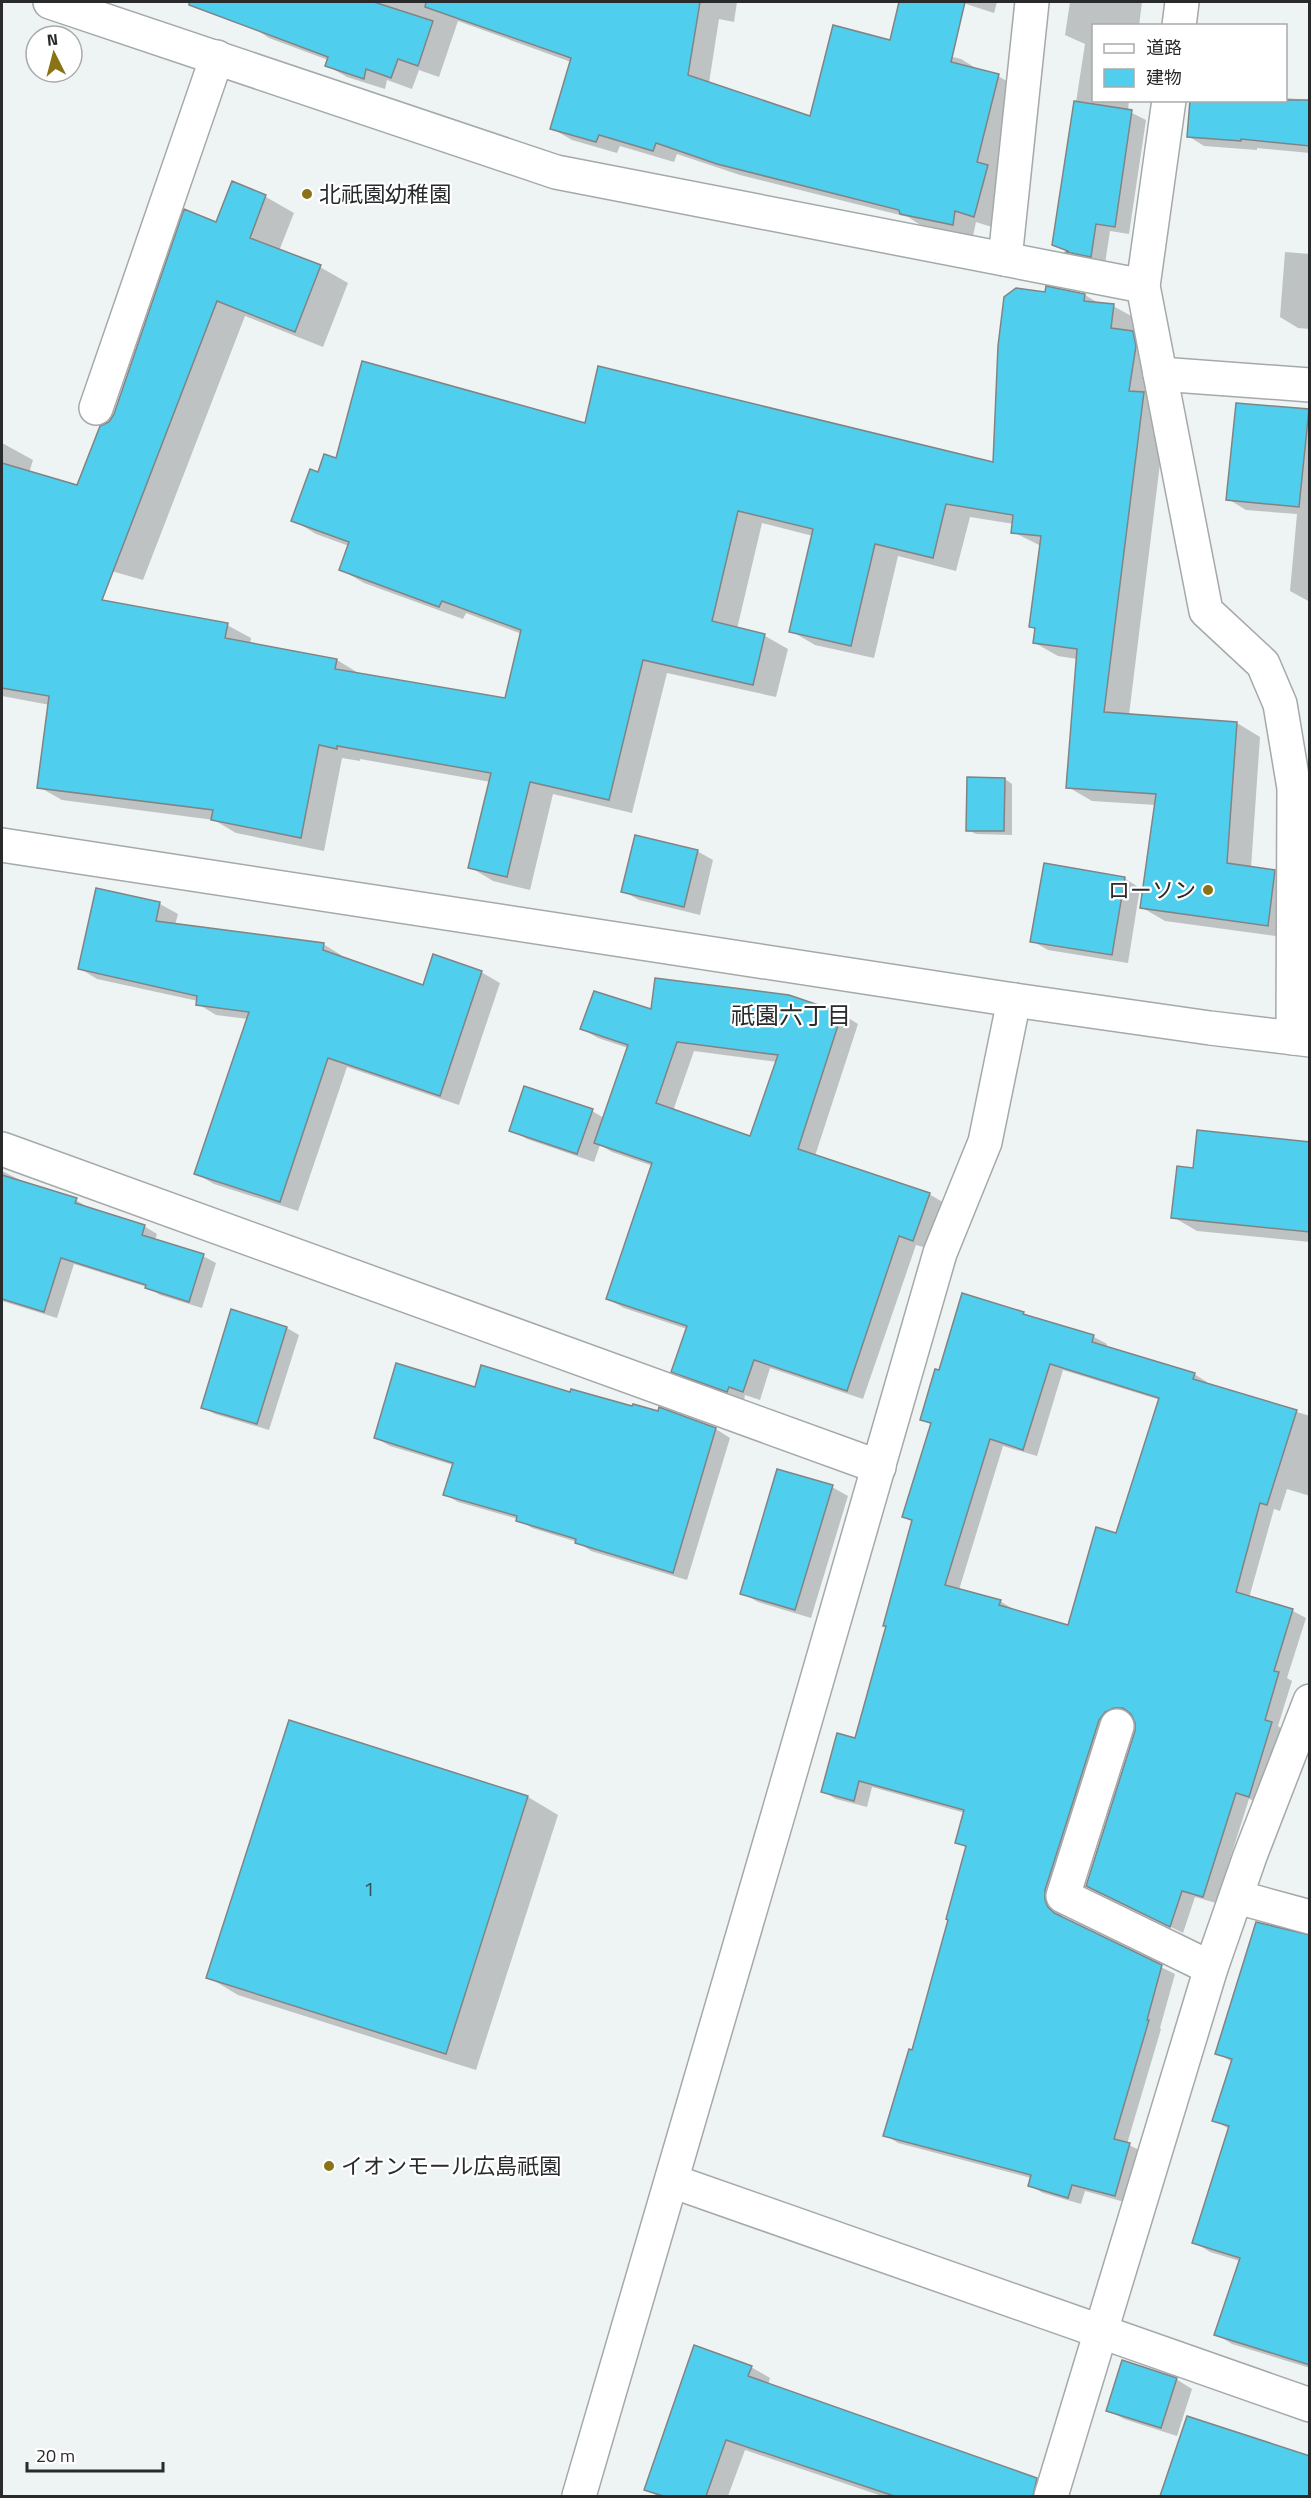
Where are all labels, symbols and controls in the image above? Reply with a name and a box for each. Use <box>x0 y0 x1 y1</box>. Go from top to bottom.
north arrow <box>24 24 84 84</box>
legend <box>1092 24 1287 102</box>
text: N <box>46 27 59 52</box>
text: 道路 <box>1146 34 1182 61</box>
text: 建物 <box>1146 64 1182 91</box>
place label: 北祇園幼稚園 <box>319 177 451 211</box>
marker: 北祇園幼稚園 <box>300 187 314 201</box>
place label: ローソン <box>1108 873 1196 907</box>
marker: ローソン <box>1201 883 1215 897</box>
district label: 祇園六丁目 <box>731 997 851 1033</box>
house number: 1 <box>363 1873 375 1904</box>
place label: イオンモール広島祇園 <box>341 2149 561 2183</box>
marker: イオンモール広島祇園 <box>322 2159 336 2173</box>
scale bar <box>27 2435 164 2473</box>
text: 20 m <box>36 2442 75 2469</box>

